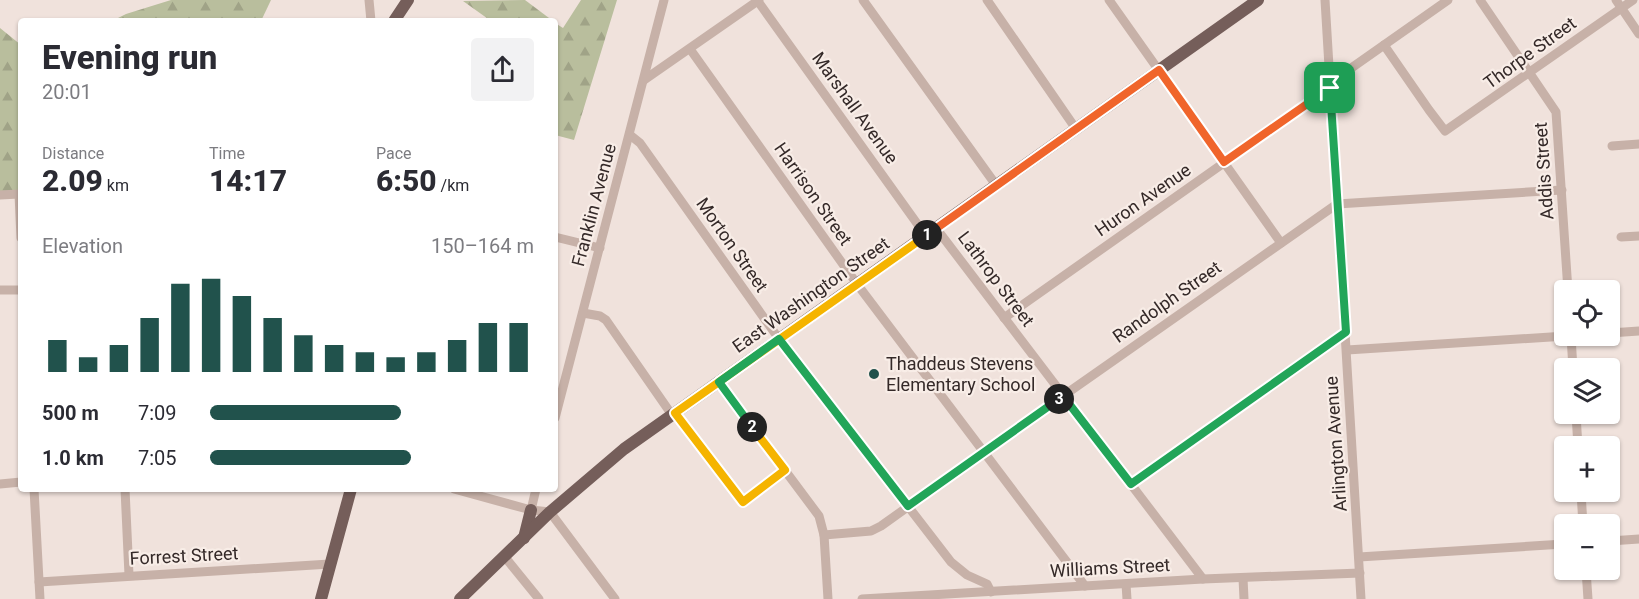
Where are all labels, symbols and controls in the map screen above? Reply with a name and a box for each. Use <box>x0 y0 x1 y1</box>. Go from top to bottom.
street label: Thorpe Street <box>1480 12 1580 93</box>
text: Evening run <box>42 38 217 77</box>
button: share <box>471 38 534 101</box>
street label: Marshall Avenue <box>808 48 903 168</box>
pin <box>1304 62 1355 113</box>
icon: arrive <box>1313 71 1346 104</box>
text: 20:01 <box>42 80 92 104</box>
street label: Addis Street <box>1530 121 1557 220</box>
street label: Harrison Street <box>770 138 857 249</box>
street label: Franklin Avenue <box>567 141 620 269</box>
text: Distance <box>42 144 104 163</box>
text: Time <box>209 144 245 163</box>
text: Pace <box>376 144 412 163</box>
street label: Huron Avenue <box>1091 159 1195 240</box>
text: 2.09 <box>42 163 103 198</box>
text: 14:17 <box>209 163 287 198</box>
text: 6:50 <box>376 163 437 198</box>
text: km <box>103 176 129 195</box>
text: /km <box>437 176 469 195</box>
street label: Morton Street <box>692 193 773 296</box>
pin: 1 <box>912 220 942 250</box>
text: 1 <box>922 225 932 244</box>
street label: Lathrop Street <box>954 227 1039 330</box>
street label: East Washington Street <box>728 232 893 357</box>
text: Elevation <box>42 234 123 258</box>
text: 150–164 m <box>431 234 534 258</box>
street label: Randolph Street <box>1108 256 1225 347</box>
map controls <box>1554 280 1620 580</box>
button: locate <box>1554 280 1620 346</box>
place label: Thaddeus Stevens Elementary School <box>886 353 1035 395</box>
button: layers <box>1554 358 1620 424</box>
marker: Thaddeus Stevens Elementary School <box>867 367 881 381</box>
street label: Arlington Avenue <box>1320 376 1351 513</box>
pin: 3 <box>1044 384 1074 414</box>
text: 3 <box>1054 389 1064 408</box>
text: 500 m <box>42 401 99 425</box>
text: 7:09 <box>138 401 177 425</box>
pin: 2 <box>737 412 767 442</box>
text: 2 <box>747 417 757 436</box>
button: + <box>1554 436 1620 502</box>
text: 1.0 km <box>42 446 104 470</box>
text: 7:05 <box>138 446 177 470</box>
button: − <box>1554 514 1620 580</box>
street label: Forrest Street <box>129 542 239 569</box>
street label: Williams Street <box>1049 554 1171 581</box>

